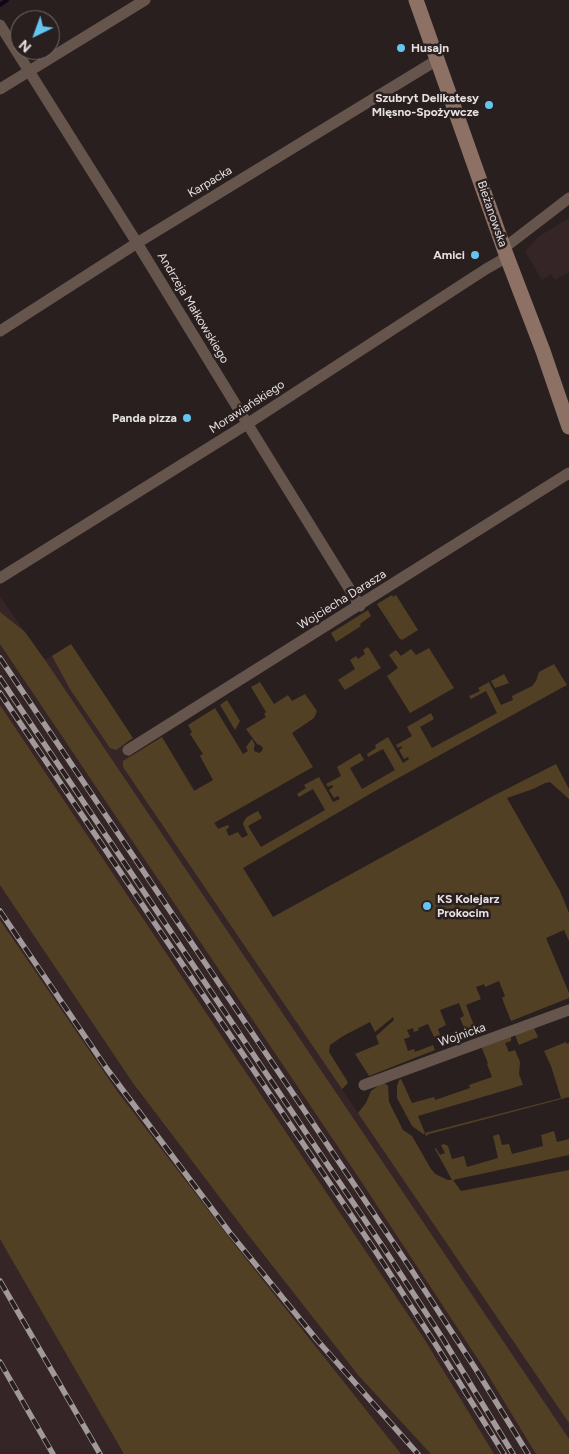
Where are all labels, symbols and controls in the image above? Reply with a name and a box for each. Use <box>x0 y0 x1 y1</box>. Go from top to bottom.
north arrow <box>10 10 60 60</box>
text: N <box>16 36 35 56</box>
place label: Husajn <box>411 41 449 55</box>
marker: Husajn <box>395 42 407 54</box>
place label: Szubryt Delikatesy Mięsno-Spożywcze <box>372 91 479 119</box>
marker: Szubryt Delikatesy Mięsno-Spożywcze <box>483 99 495 111</box>
street label: Karpacka <box>185 163 235 201</box>
street label: Bieżanowska <box>474 179 510 249</box>
place label: Amici <box>433 248 465 262</box>
marker: Amici <box>469 249 481 261</box>
street label: Andrzeja Małkowskiego <box>154 250 232 366</box>
street label: Morawiańskiego <box>207 377 287 437</box>
place label: Panda pizza <box>112 411 177 425</box>
marker: Panda pizza <box>181 412 193 424</box>
street label: Wojciecha Darasza <box>295 567 389 633</box>
place label: KS Kolejarz Prokocim <box>437 892 499 920</box>
marker: KS Kolejarz Prokocim <box>421 900 433 912</box>
street label: Wojnicka <box>436 1020 488 1050</box>

